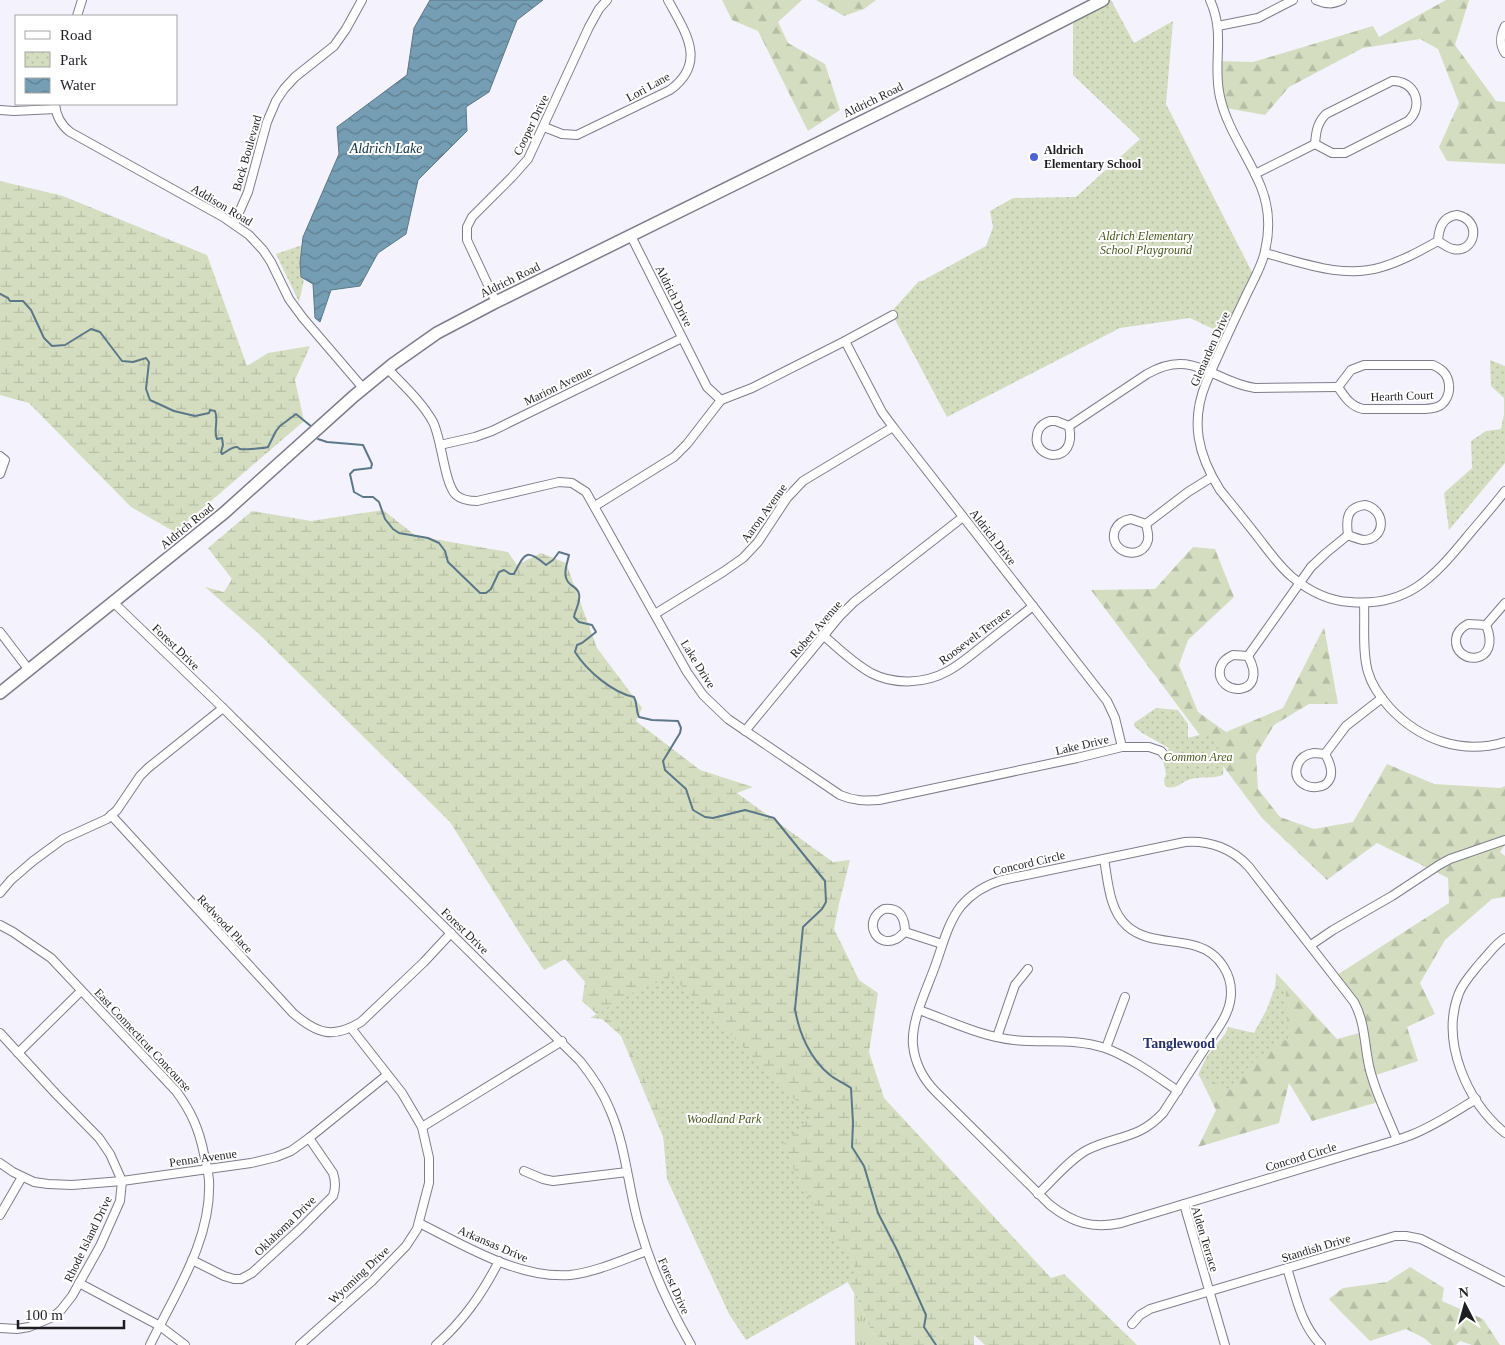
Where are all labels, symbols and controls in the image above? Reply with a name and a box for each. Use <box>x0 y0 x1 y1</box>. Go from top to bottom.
legend <box>15 15 178 105</box>
text: Road <box>60 27 92 43</box>
text: Park <box>60 52 88 68</box>
street label: Lori Lane <box>624 69 672 105</box>
text: Water <box>60 77 95 93</box>
street label: Aldrich Road <box>841 79 905 121</box>
street label: Cooper Drive <box>510 92 552 158</box>
street label: Bock Boulevard <box>229 113 265 193</box>
water label: Aldrich Lake <box>349 141 422 156</box>
place label: Aldrich Elementary School <box>1044 143 1142 171</box>
marker: Aldrich Elementary School <box>1028 151 1040 163</box>
street label: Addison Road <box>189 181 255 229</box>
park label: Aldrich Elementary School Playground <box>1098 229 1194 257</box>
street label: Aldrich Road <box>478 259 542 301</box>
street label: Aldrich Drive <box>653 263 695 329</box>
street label: Glenarden Drive <box>1187 309 1233 389</box>
street label: Marion Avenue <box>522 363 594 409</box>
street label: Hearth Court <box>1370 388 1434 404</box>
street label: Aaron Avenue <box>738 481 790 545</box>
street label: Aldrich Road <box>157 500 217 552</box>
street label: Aldrich Drive <box>967 506 1019 568</box>
street label: Robert Avenue <box>787 597 845 661</box>
street label: Roosevelt Terrace <box>936 604 1014 668</box>
street label: Forest Drive <box>149 621 203 673</box>
street label: Lake Drive <box>678 637 718 691</box>
street label: Lake Drive <box>1054 732 1110 758</box>
park label: Common Area <box>1164 750 1233 764</box>
street label: Concord Circle <box>992 848 1066 878</box>
street label: Redwood Place <box>194 892 256 956</box>
street label: Forest Drive <box>438 905 492 957</box>
street label: East Connecticut Concourse <box>92 986 194 1094</box>
district label: Tanglewood <box>1143 1036 1215 1051</box>
park label: Woodland Park <box>687 1112 762 1126</box>
street label: Concord Circle <box>1264 1140 1338 1174</box>
street label: Penna Avenue <box>168 1146 238 1170</box>
street label: Oklahoma Drive <box>251 1193 319 1259</box>
street label: Rhode Island Drive <box>61 1194 115 1284</box>
street label: Alden Terrace <box>1188 1204 1222 1274</box>
street label: Arkansas Drive <box>456 1223 530 1265</box>
street label: Standish Drive <box>1280 1231 1352 1265</box>
street label: Wyoming Drive <box>326 1243 392 1307</box>
street label: Forest Drive <box>655 1256 693 1316</box>
north arrow <box>1440 1280 1490 1330</box>
text: N <box>1458 1285 1470 1301</box>
scale bar <box>18 1298 124 1330</box>
text: 100 m <box>25 1307 63 1323</box>

